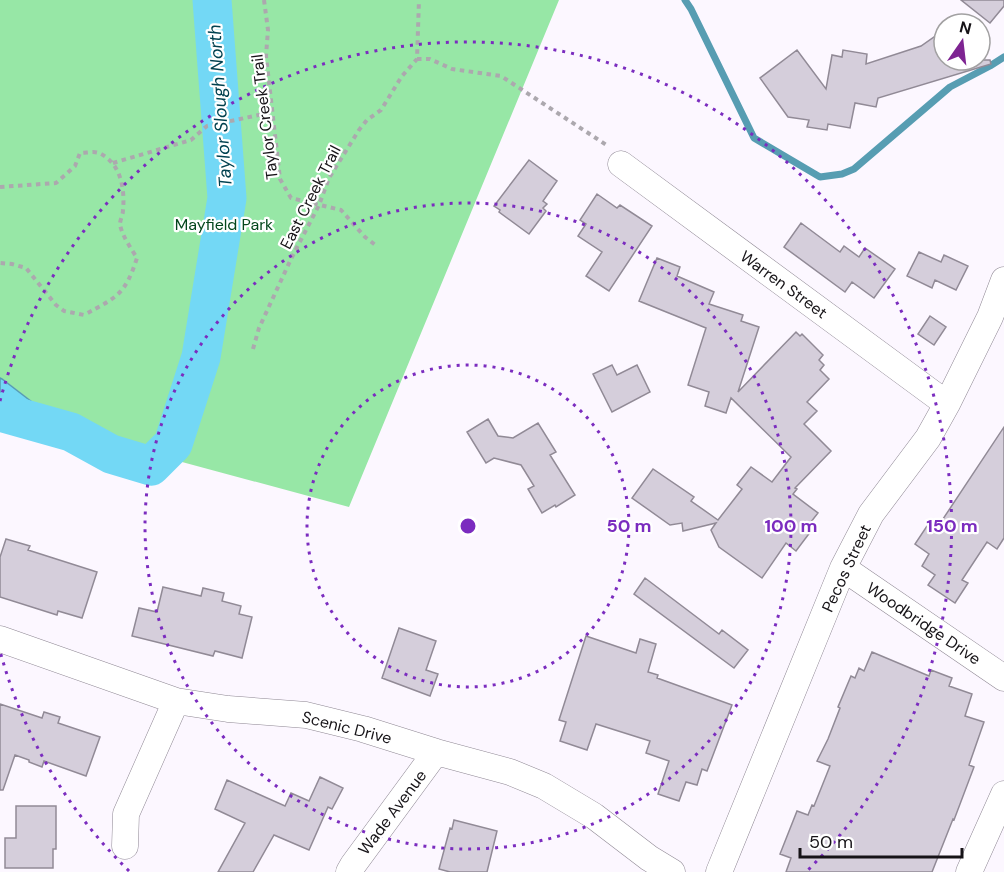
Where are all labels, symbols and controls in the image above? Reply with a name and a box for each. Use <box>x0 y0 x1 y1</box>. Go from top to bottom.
north arrow <box>932 12 992 72</box>
text: N <box>957 16 974 40</box>
water label: Taylor Slough North <box>202 24 238 188</box>
street label: Taylor Creek Trail <box>246 53 283 181</box>
street label: East Creek Trail <box>275 142 346 253</box>
park label: Mayfield Park <box>175 214 273 235</box>
street label: Warren Street <box>736 246 831 323</box>
text: 50 m <box>606 514 652 538</box>
text: 100 m <box>764 514 818 538</box>
text: 150 m <box>926 514 978 538</box>
centre of rings <box>458 516 478 536</box>
street label: Pecos Street <box>817 521 876 615</box>
street label: Woodbridge Drive <box>863 577 985 669</box>
street label: Scenic Drive <box>300 706 394 749</box>
street label: Wade Avenue <box>354 766 431 859</box>
scale bar <box>800 821 962 859</box>
text: 50 m <box>809 830 853 854</box>

